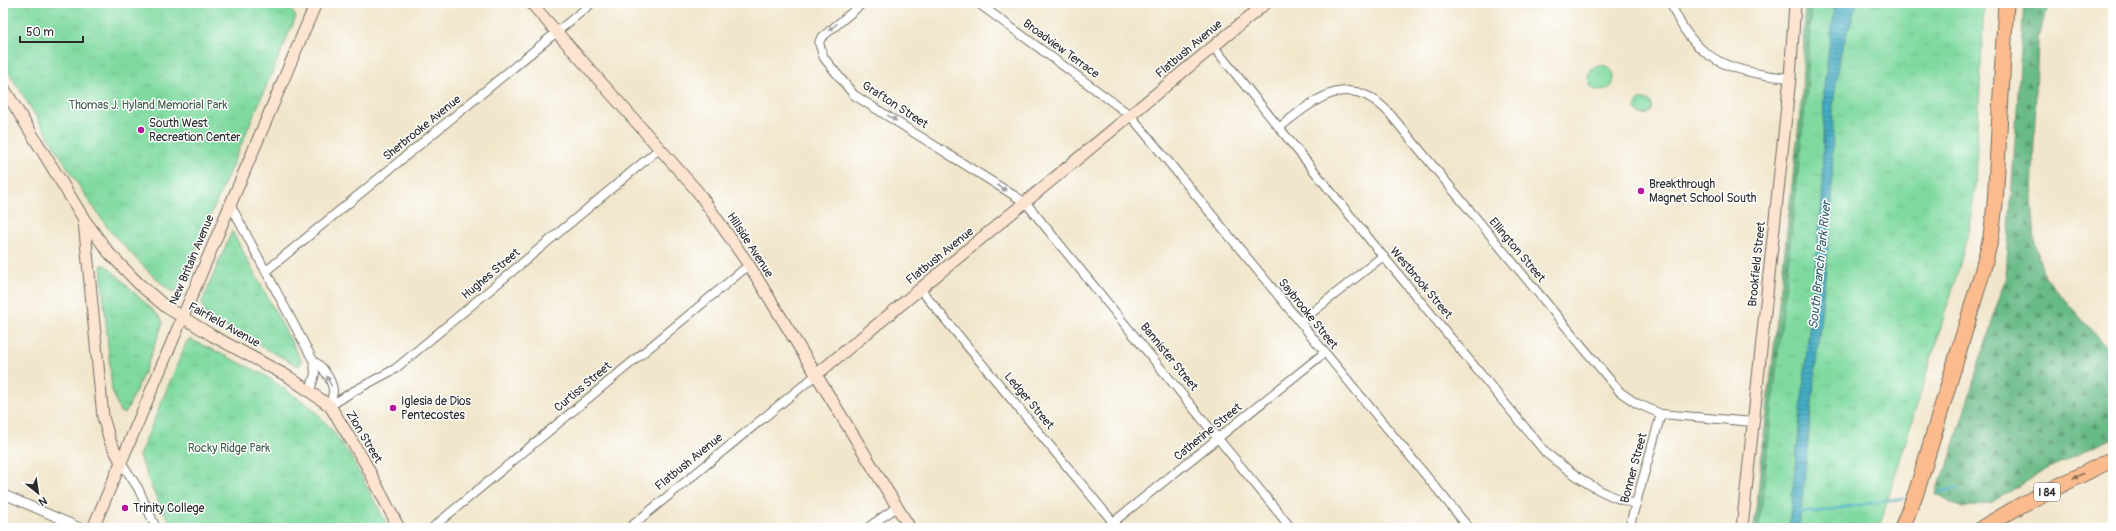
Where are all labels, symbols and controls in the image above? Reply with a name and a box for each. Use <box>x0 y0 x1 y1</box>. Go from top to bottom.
street label: Broadview Terrace <box>1020 16 1102 82</box>
street label: Flatbush Avenue <box>1153 17 1225 81</box>
scale bar <box>20 18 83 44</box>
one-way arrow <box>827 23 838 32</box>
text: 50 m <box>26 25 54 40</box>
street label: Grafton Street <box>859 78 931 132</box>
street label: Sherbrooke Avenue <box>380 92 464 164</box>
park label: Thomas J. Hyland Memorial Park <box>68 98 228 113</box>
one-way arrow <box>886 115 898 122</box>
place label: South West Recreation Center <box>149 116 241 145</box>
marker: South West Recreation Center <box>136 125 146 135</box>
place label: Breakthrough Magnet School South <box>1649 177 1757 206</box>
one-way arrow <box>997 184 1007 192</box>
marker: Breakthrough Magnet School South <box>1636 186 1646 196</box>
water label: South Branch Park River <box>1805 198 1835 330</box>
street label: Hillside Avenue <box>723 210 777 280</box>
street label: New Britain Avenue <box>166 213 218 307</box>
street label: Ellington Street <box>1486 215 1549 286</box>
street label: Brookfield Street <box>1745 221 1769 307</box>
street label: Flatbush Avenue <box>903 224 977 288</box>
street label: Westbrook Street <box>1387 244 1456 322</box>
street label: Hughes Street <box>459 245 523 303</box>
street label: Saybrooke Street <box>1275 276 1341 352</box>
street label: Fairfield Avenue <box>186 299 263 351</box>
street label: Bannister Street <box>1137 320 1201 394</box>
street label: Curtiss Street <box>551 358 615 415</box>
street label: Ledger Street <box>1001 369 1057 433</box>
one-way arrow <box>326 375 332 387</box>
place label: Iglesia de Dios Pentecostes <box>401 394 472 423</box>
street label: Catherine Street <box>1171 400 1245 464</box>
marker: Iglesia de Dios Pentecostes <box>388 403 398 413</box>
street label: Zion Street <box>342 408 386 466</box>
street label: Flatbush Avenue <box>652 430 726 494</box>
street label: Bonner Street <box>1617 431 1651 505</box>
park label: Rocky Ridge Park <box>188 441 270 456</box>
north arrow <box>18 473 58 513</box>
one-way arrow <box>2072 473 2084 479</box>
road number: I 84 <box>2034 483 2060 501</box>
text: N <box>36 494 49 509</box>
place label: Trinity College <box>133 501 205 516</box>
marker: Trinity College <box>120 503 130 513</box>

